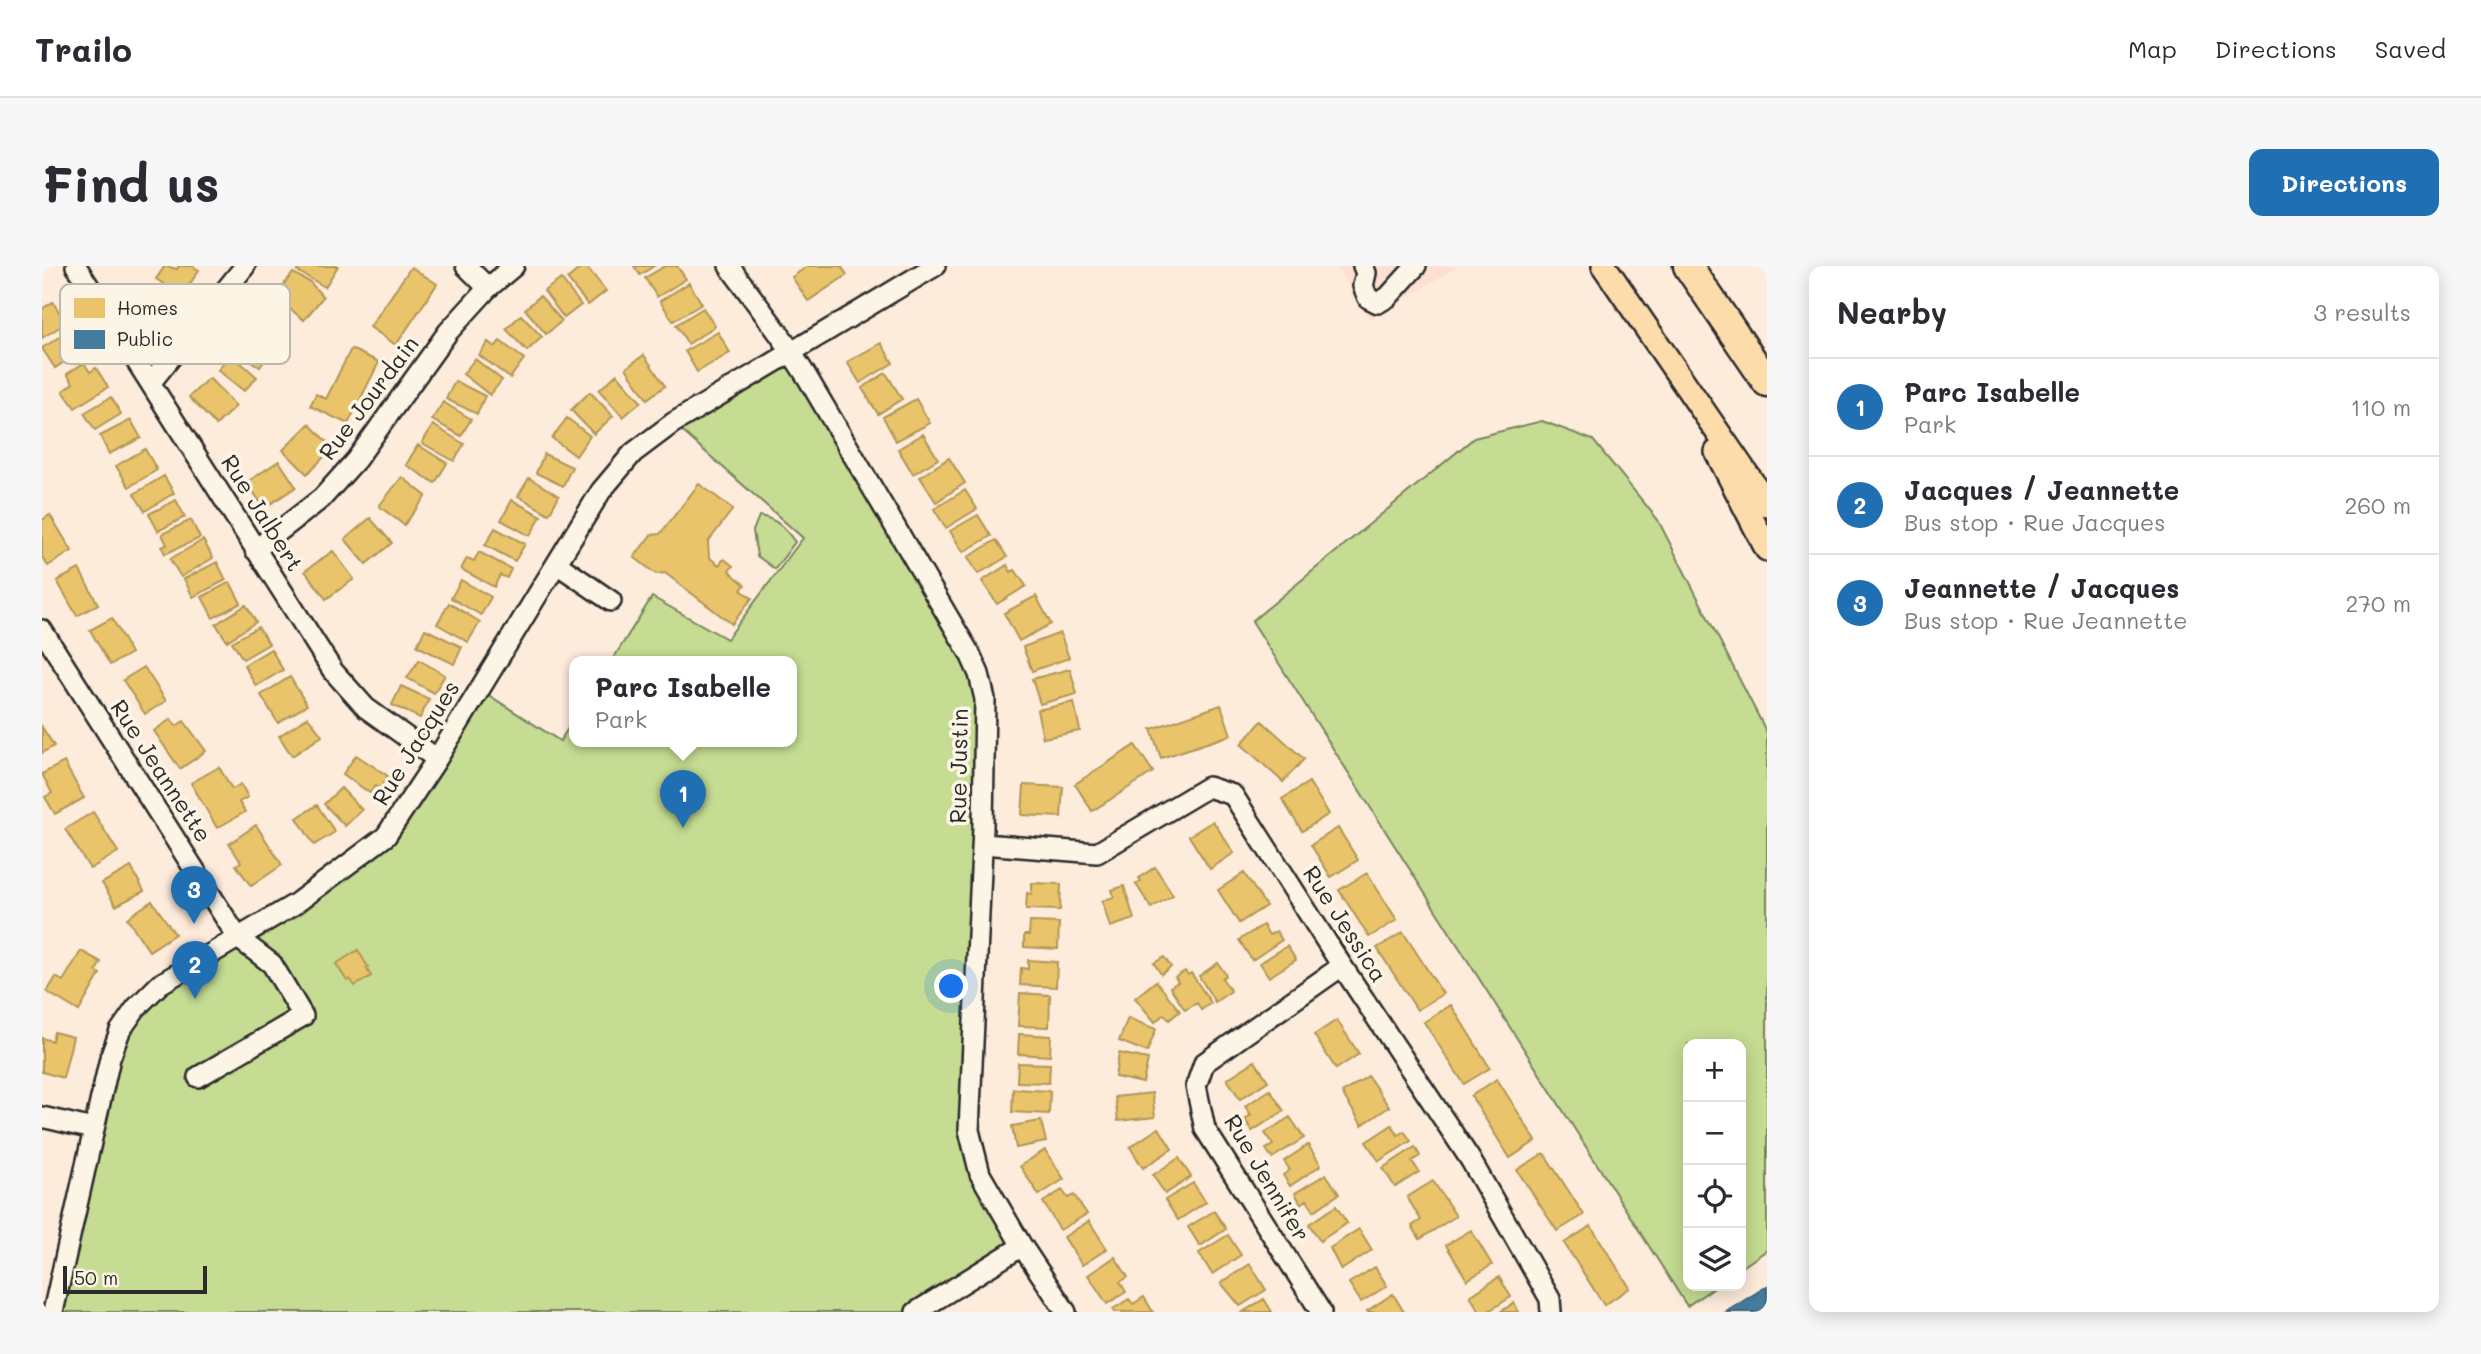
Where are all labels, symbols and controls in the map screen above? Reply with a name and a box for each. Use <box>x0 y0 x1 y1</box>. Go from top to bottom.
text: Trailo <box>35 27 132 70</box>
text: Map <box>2128 33 2177 64</box>
text: Directions <box>2215 33 2337 64</box>
text: Saved <box>2375 33 2446 64</box>
button: Directions <box>2249 149 2439 216</box>
text: Find us <box>42 151 220 214</box>
legend <box>60 284 290 364</box>
text: Nearby <box>1837 292 1947 332</box>
text: Homes <box>117 295 178 320</box>
text: 3 results <box>2314 297 2411 327</box>
text: Public <box>117 326 173 351</box>
street label: Rue Jourdain <box>312 329 425 466</box>
text: Parc Isabelle <box>1904 375 2080 409</box>
text: 1 <box>1855 392 1865 422</box>
text: 110 m <box>2351 392 2411 422</box>
text: Park <box>1904 409 1956 439</box>
street label: Rue Jalbert <box>215 448 311 576</box>
text: Jacques / Jeannette <box>1904 473 2179 507</box>
text: 2 <box>1854 490 1866 520</box>
text: 260 m <box>2344 490 2411 520</box>
text: Bus stop · Rue Jacques <box>1904 507 2165 537</box>
text: Jeannette / Jacques <box>1904 571 2179 605</box>
text: 3 <box>1853 588 1867 618</box>
text: 270 m <box>2346 588 2411 618</box>
text: Bus stop · Rue Jeannette <box>1904 605 2188 635</box>
popup <box>569 656 797 747</box>
text: Parc Isabelle <box>595 670 771 704</box>
street label: Rue Jacques <box>365 674 466 811</box>
street label: Rue Jeannette <box>105 693 219 848</box>
text: Park <box>595 704 647 734</box>
street label: Rue Justin <box>942 708 974 824</box>
pin: 1 <box>660 770 706 828</box>
street label: Rue Jessica <box>1297 859 1395 987</box>
pin: 3 <box>171 866 217 924</box>
pin: 2 <box>172 941 218 999</box>
your location <box>934 969 968 1003</box>
map controls <box>1683 1039 1746 1291</box>
button: + <box>1683 1039 1746 1102</box>
button: − <box>1683 1102 1746 1165</box>
street label: Rue Jennifer <box>1218 1108 1318 1247</box>
button: locate <box>1683 1165 1746 1228</box>
button: layers <box>1683 1228 1746 1291</box>
scale bar <box>63 1263 206 1295</box>
text: 50 m <box>74 1265 118 1290</box>

